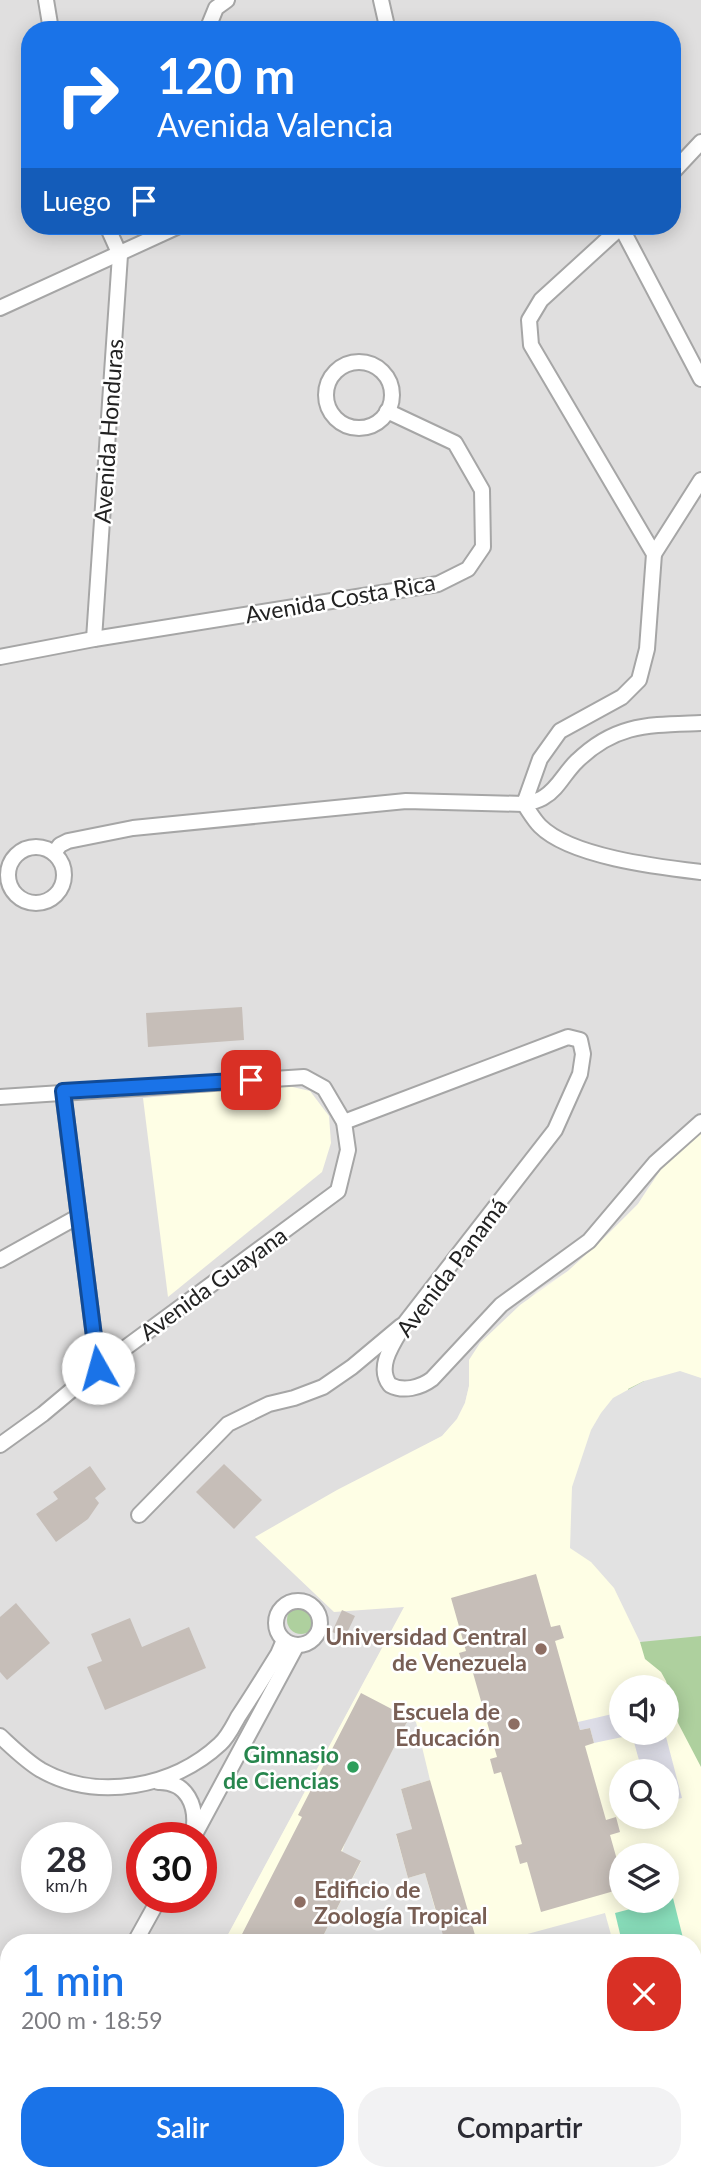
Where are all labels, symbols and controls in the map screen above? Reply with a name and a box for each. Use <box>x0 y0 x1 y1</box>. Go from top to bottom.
text: 120 m <box>157 46 295 104</box>
icon: right <box>42 49 133 140</box>
text: Avenida Valencia <box>157 105 393 144</box>
icon: arrive <box>125 182 163 220</box>
text: Luego <box>42 185 111 217</box>
street label: Avenida Honduras <box>88 338 128 524</box>
street label: Avenida Costa Rica <box>243 567 437 629</box>
pin <box>221 1050 281 1110</box>
icon: arrive <box>232 1061 270 1099</box>
street label: Avenida Panamá <box>390 1192 512 1342</box>
street label: Avenida Guayana <box>134 1220 292 1346</box>
position arrow <box>61 1331 135 1405</box>
place label: Universidad Central de Venezuela <box>325 1622 527 1676</box>
marker: Universidad Central de Venezuela <box>533 1641 549 1657</box>
map controls <box>609 1675 679 1913</box>
button: sound <box>609 1675 679 1745</box>
place label: Escuela de Educación <box>392 1697 500 1751</box>
marker: Escuela de Educación <box>506 1716 522 1732</box>
place label: Gimnasio de Ciencias <box>223 1740 339 1794</box>
marker: Gimnasio de Ciencias <box>345 1759 361 1775</box>
button: search <box>609 1759 679 1829</box>
speed limit sign: 30 <box>126 1822 217 1913</box>
text: 28 <box>46 1837 87 1879</box>
button: layers <box>609 1843 679 1913</box>
text: km/h <box>45 1874 88 1896</box>
place label: Edificio de Zoología Tropical <box>314 1875 488 1929</box>
marker: Edificio de Zoología Tropical <box>292 1894 308 1910</box>
text: 1 min <box>21 1955 125 2005</box>
button: close <box>607 1957 681 2031</box>
text: 200 m · 18:59 <box>21 2006 163 2034</box>
button: Salir <box>21 2087 344 2167</box>
button: Compartir <box>358 2087 681 2167</box>

